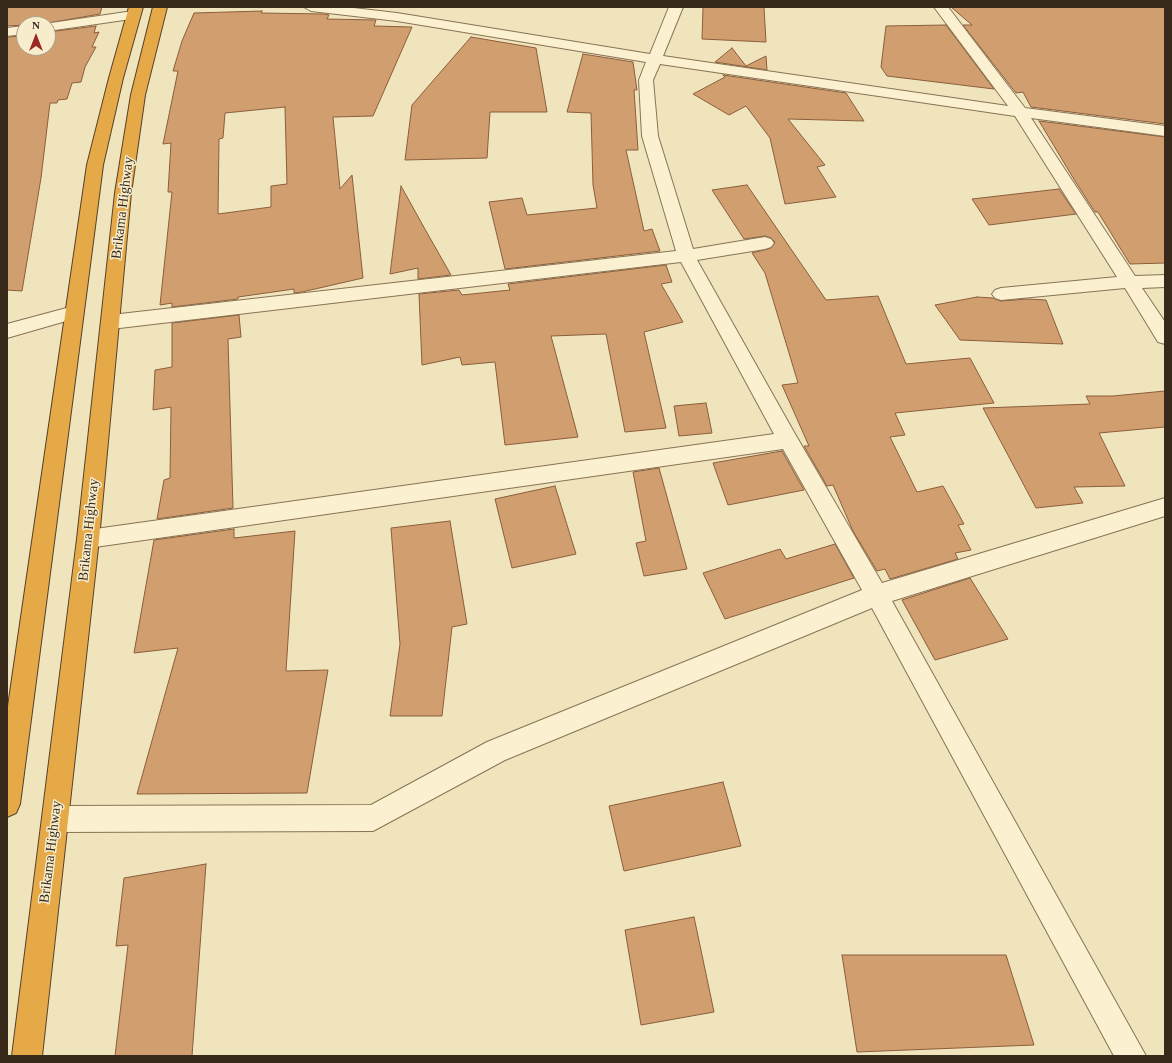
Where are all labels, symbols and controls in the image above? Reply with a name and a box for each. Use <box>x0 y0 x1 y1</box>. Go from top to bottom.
north arrow <box>16 16 56 56</box>
text: N <box>32 19 40 31</box>
street label: Brikama Highway <box>108 156 138 260</box>
street label: Brikama Highway <box>75 478 103 582</box>
street label: Brikama Highway <box>36 800 66 904</box>

